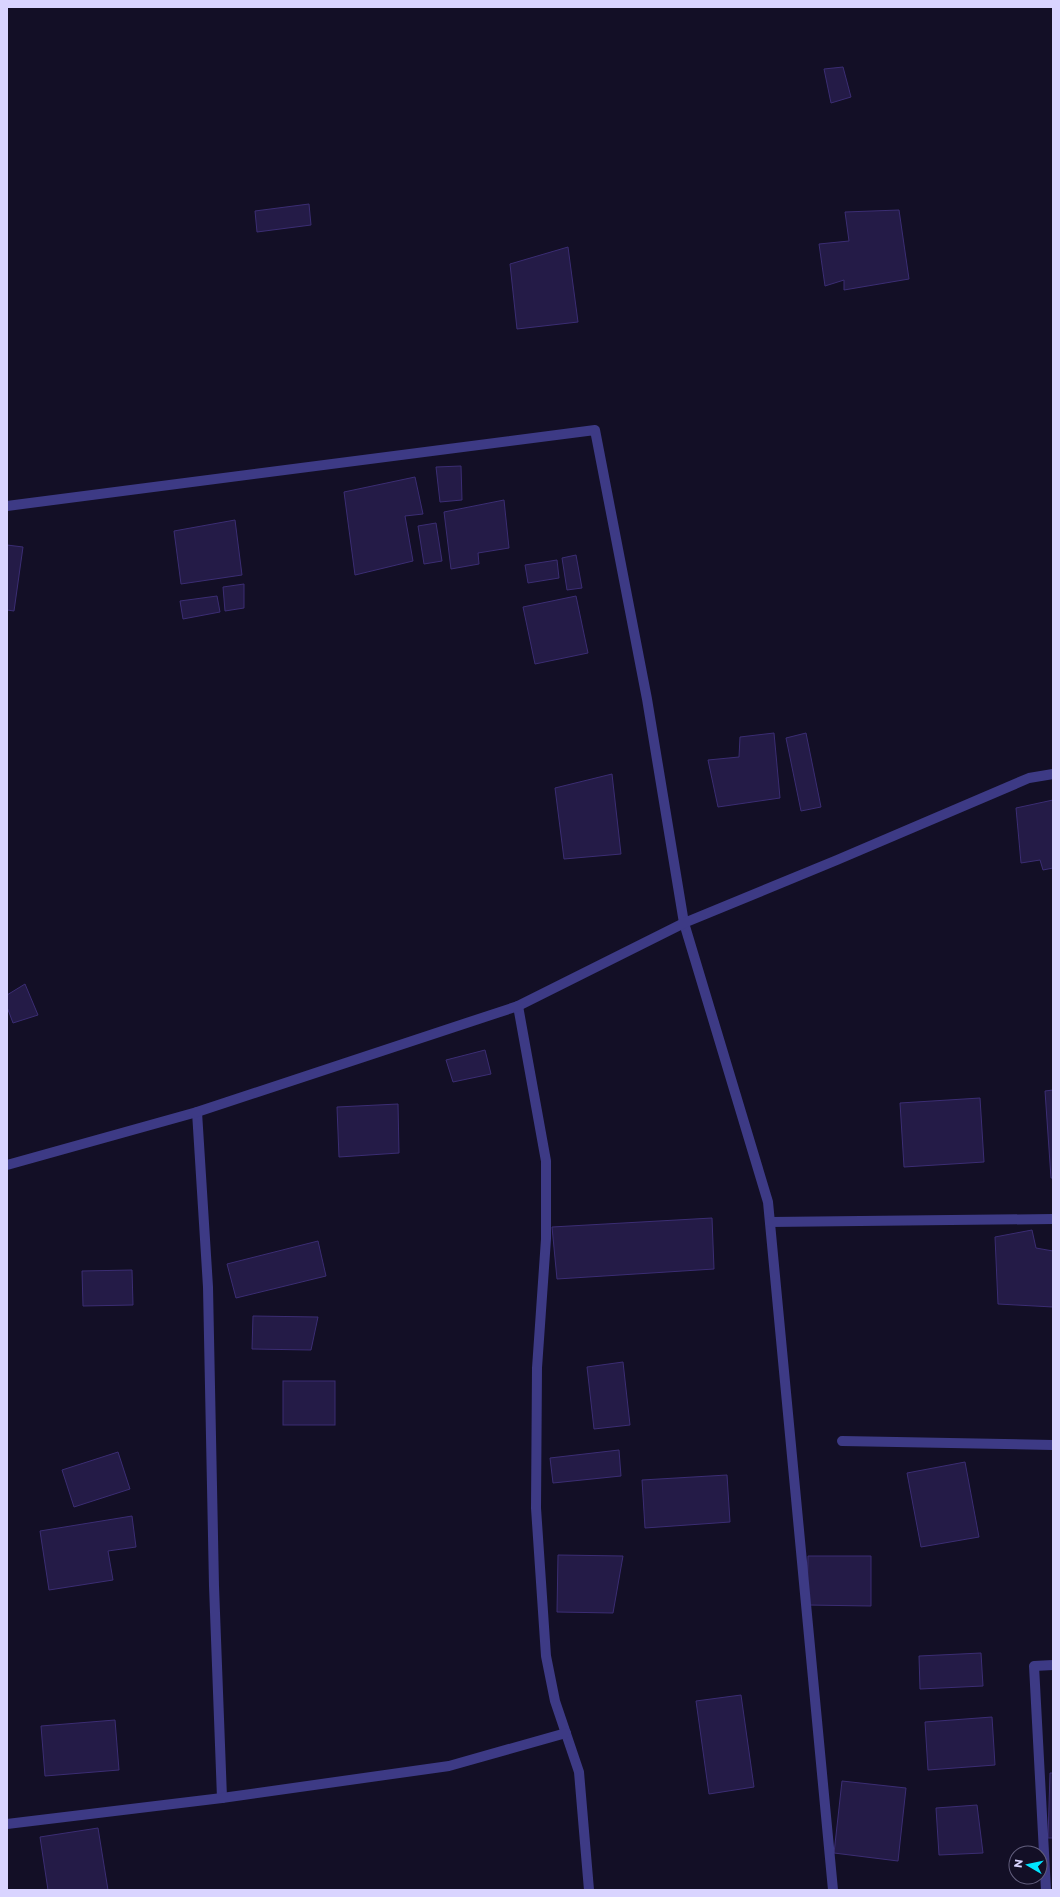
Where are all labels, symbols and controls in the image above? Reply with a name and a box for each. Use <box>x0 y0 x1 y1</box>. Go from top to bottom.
north arrow <box>1008 1845 1048 1885</box>
text: N <box>1011 1858 1026 1869</box>

